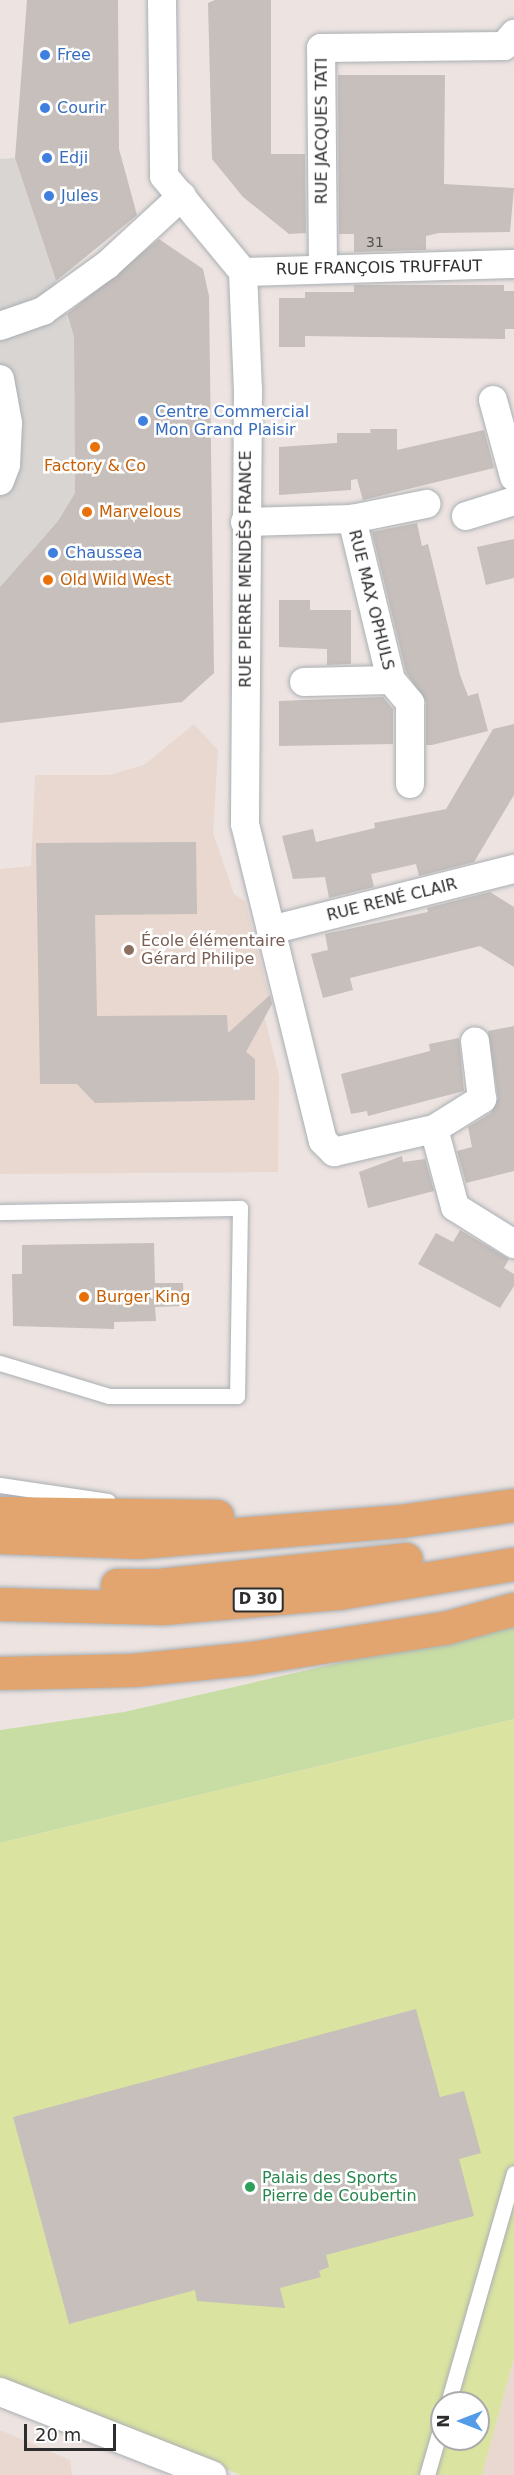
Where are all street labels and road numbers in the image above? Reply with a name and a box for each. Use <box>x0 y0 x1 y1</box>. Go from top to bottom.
street label: RUE JACQUES TATI <box>312 58 332 204</box>
street label: RUE FRANÇOIS TRUFFAUT <box>276 257 482 279</box>
street label: RUE PIERRE MENDÈS FRANCE <box>236 450 256 688</box>
street label: RUE MAX OPHULS <box>344 528 398 672</box>
street label: RUE RENÉ CLAIR <box>325 875 459 925</box>
road number: D 30 <box>232 1588 284 1612</box>

